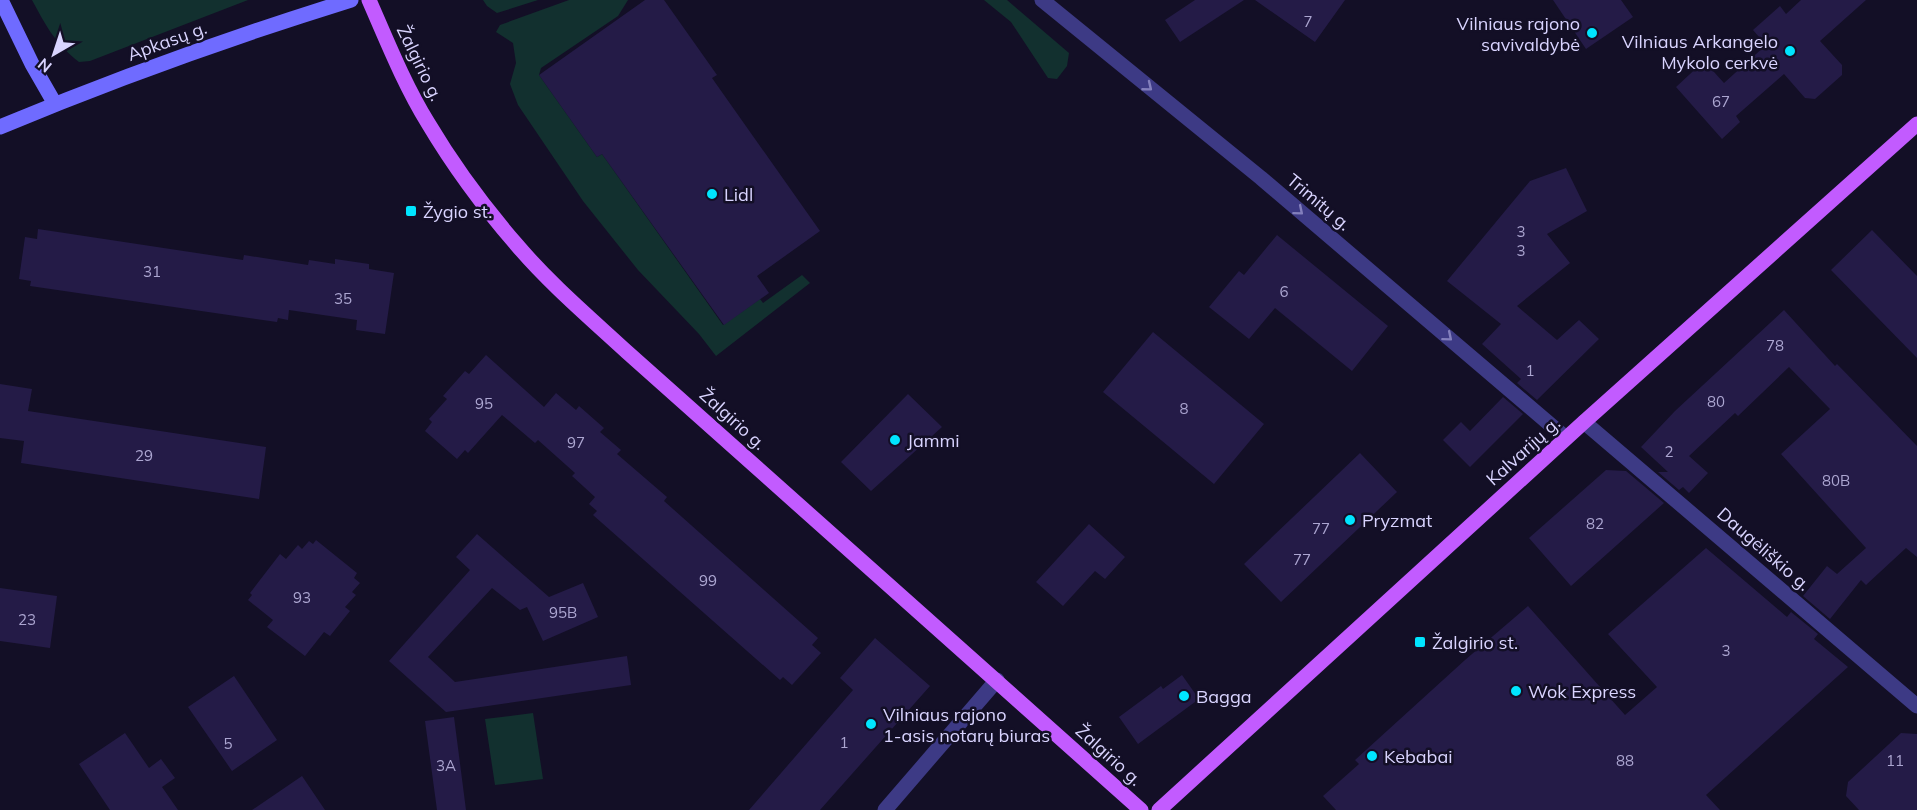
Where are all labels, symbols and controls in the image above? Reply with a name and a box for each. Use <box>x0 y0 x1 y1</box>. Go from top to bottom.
house number: 7 <box>1303 12 1313 31</box>
place label: Vilniaus rajono savivaldybė <box>1457 12 1580 56</box>
street label: Apkasų g. <box>124 16 210 66</box>
street label: Žalgirio g. <box>392 21 448 105</box>
north arrow <box>24 24 84 84</box>
marker: Vilniaus rajono savivaldybė <box>1585 26 1599 40</box>
place label: Vilniaus Arkangelo Mykolo cerkvė <box>1622 30 1778 74</box>
marker: Vilniaus Arkangelo Mykolo cerkvė <box>1783 44 1797 58</box>
text: N <box>34 54 56 77</box>
one-way arrow <box>1141 80 1152 91</box>
house number: 67 <box>1712 92 1730 111</box>
street label: Trimitų g. <box>1282 169 1356 235</box>
place label: Lidl <box>724 183 753 206</box>
marker: Lidl <box>705 187 719 201</box>
place label: Žygio st. <box>423 200 492 223</box>
one-way arrow <box>1292 203 1303 214</box>
marker: Žygio st. <box>404 204 418 218</box>
house number: 3 <box>1516 222 1526 241</box>
house number: 3 <box>1516 241 1526 260</box>
house number: 31 <box>143 262 161 281</box>
house number: 6 <box>1279 282 1289 301</box>
house number: 35 <box>334 289 352 308</box>
one-way arrow <box>1441 330 1452 341</box>
house number: 78 <box>1766 336 1784 355</box>
house number: 1 <box>1525 361 1535 380</box>
street label: Žalgirio g. <box>695 383 771 455</box>
house number: 80 <box>1707 392 1725 411</box>
house number: 95 <box>475 394 493 413</box>
house number: 8 <box>1179 399 1189 418</box>
street label: Kalvarijų g. <box>1481 412 1565 490</box>
place label: Jammi <box>907 429 960 452</box>
house number: 97 <box>567 433 585 452</box>
marker: Jammi <box>888 433 902 447</box>
house number: 2 <box>1664 442 1674 461</box>
house number: 29 <box>135 446 153 465</box>
house number: 80B <box>1822 471 1850 490</box>
street label: Daugėliškio g. <box>1713 502 1815 596</box>
place label: Pryzmat <box>1362 509 1432 532</box>
marker: Pryzmat <box>1343 513 1357 527</box>
house number: 82 <box>1586 514 1604 533</box>
house number: 77 <box>1312 519 1330 538</box>
house number: 77 <box>1293 550 1311 569</box>
house number: 99 <box>699 571 717 590</box>
house number: 93 <box>293 588 311 607</box>
house number: 95B <box>549 603 577 622</box>
house number: 23 <box>18 610 36 629</box>
place label: Žalgirio st. <box>1432 631 1518 654</box>
marker: Žalgirio st. <box>1413 635 1427 649</box>
house number: 3 <box>1721 641 1731 660</box>
place label: Wok Express <box>1528 680 1636 703</box>
marker: Wok Express <box>1509 684 1523 698</box>
place label: Bagga <box>1196 685 1252 708</box>
marker: Bagga <box>1177 689 1191 703</box>
place label: Vilniaus rajono 1-asis notarų biuras <box>883 703 1050 747</box>
marker: Vilniaus rajono 1-asis notarų biuras <box>864 717 878 731</box>
street label: Žalgirio g. <box>1071 719 1147 791</box>
house number: 1 <box>839 733 849 752</box>
house number: 5 <box>223 734 233 753</box>
place label: Kebabai <box>1384 745 1452 768</box>
marker: Kebabai <box>1365 749 1379 763</box>
house number: 88 <box>1616 751 1634 770</box>
house number: 11 <box>1886 751 1904 770</box>
house number: 3A <box>436 756 456 775</box>

